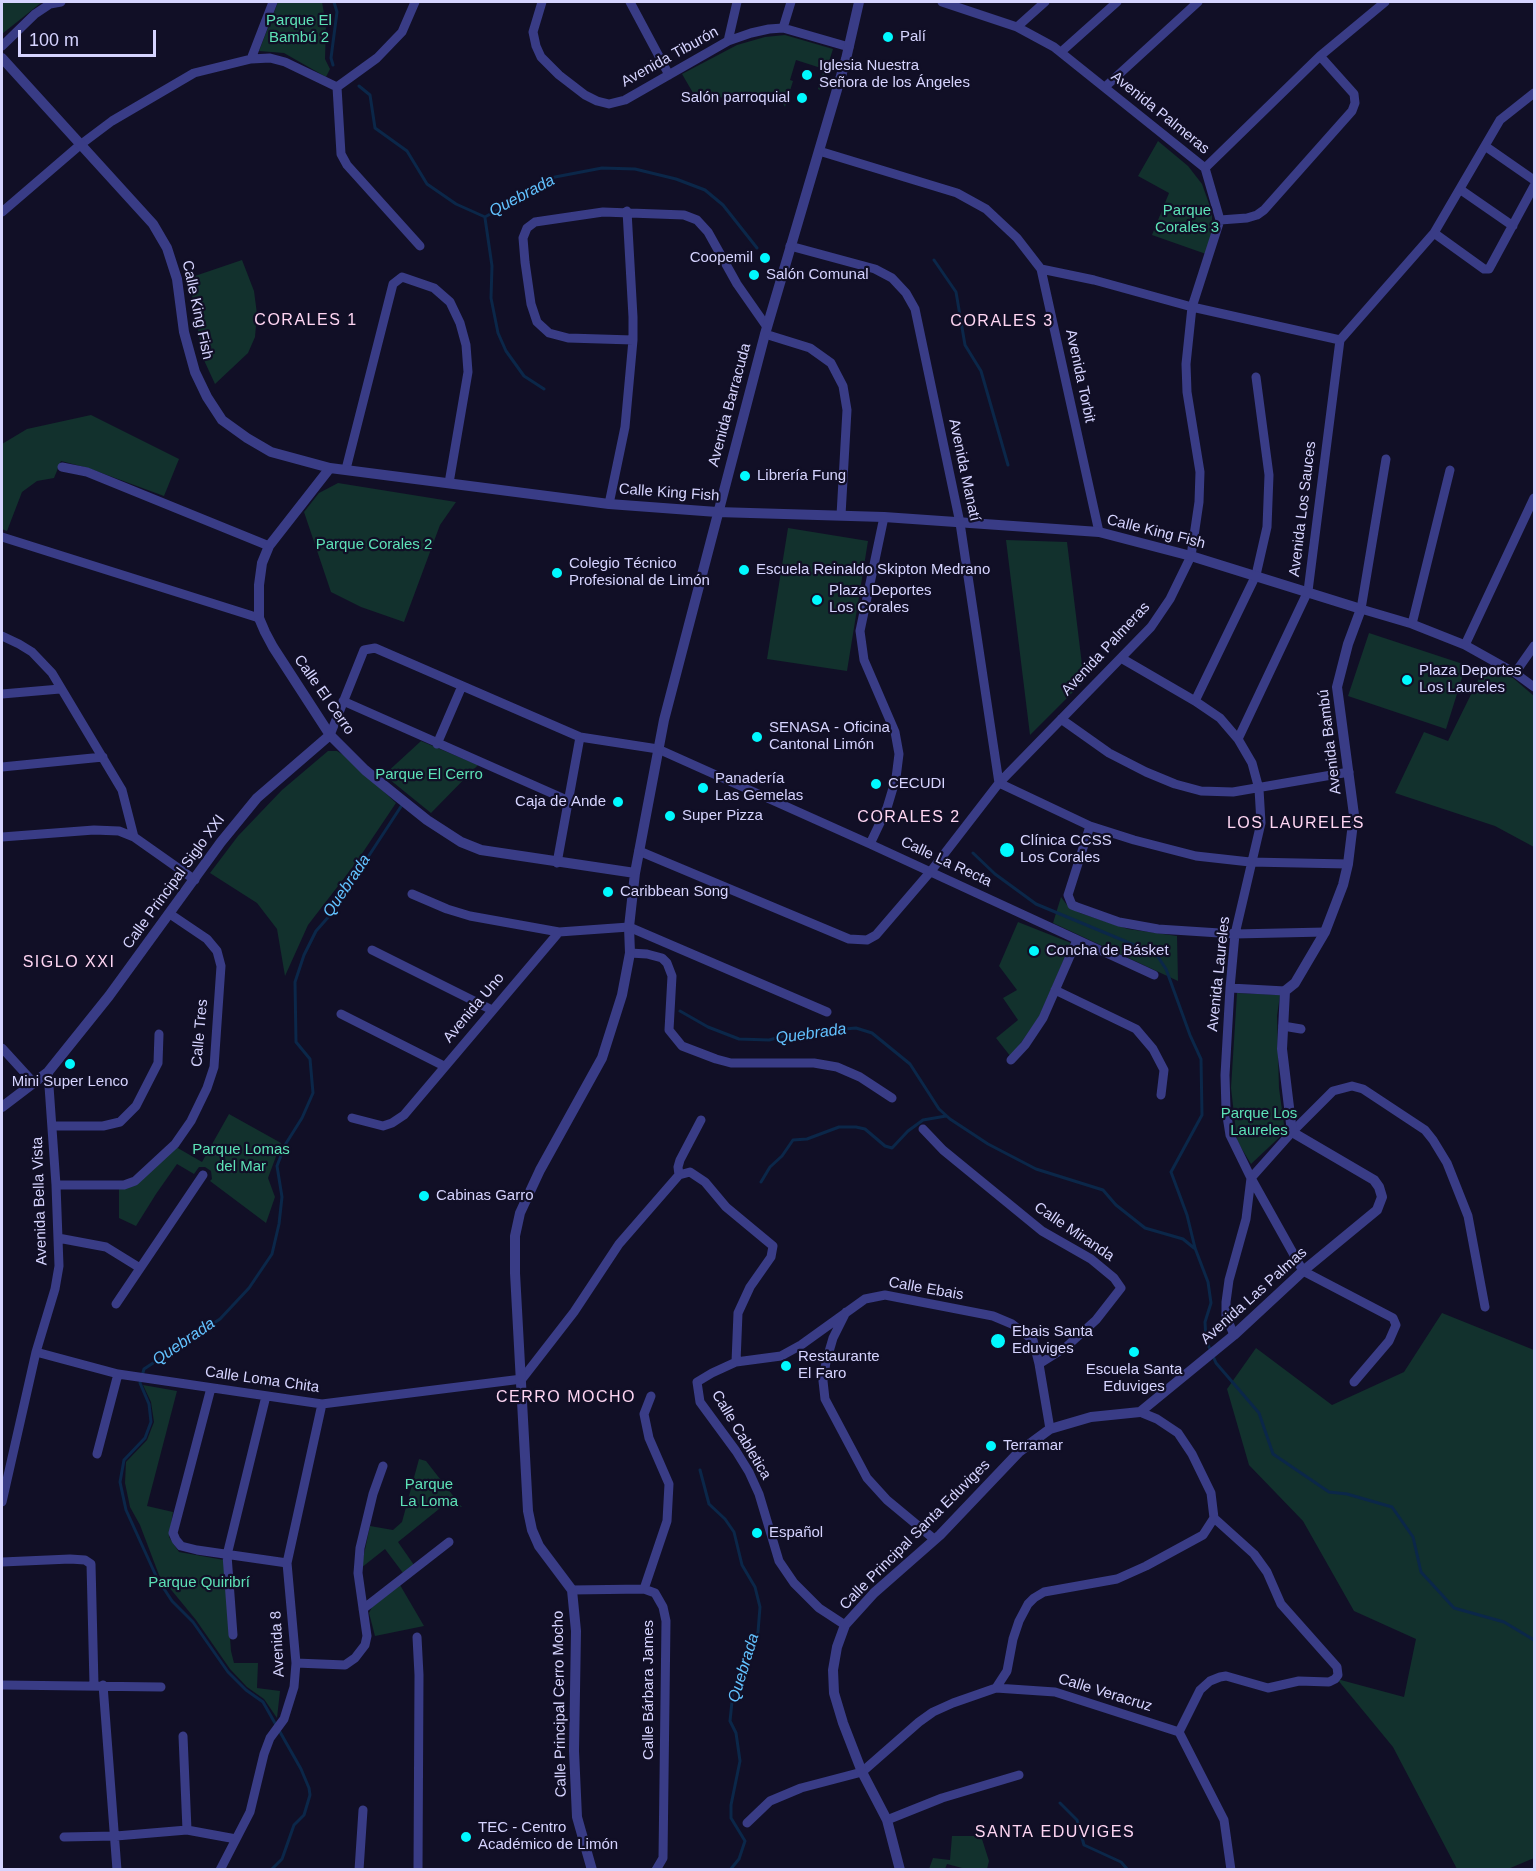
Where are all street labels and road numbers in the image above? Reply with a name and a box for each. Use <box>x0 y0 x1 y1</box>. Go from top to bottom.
street label: Avenida Tiburón <box>618 23 722 91</box>
street label: Avenida Palmeras <box>1107 68 1213 158</box>
street label: Calle King Fish <box>178 259 216 361</box>
street label: Avenida Torbit <box>1061 328 1099 424</box>
street label: Avenida Barracuda <box>705 341 755 469</box>
street label: Avenida Manatí <box>944 417 984 523</box>
street label: Avenida Los Sauces <box>1286 440 1320 578</box>
street label: Calle King Fish <box>618 481 720 505</box>
street label: Calle King Fish <box>1105 511 1207 553</box>
street label: Avenida Palmeras <box>1058 598 1154 700</box>
street label: Calle El Cerro <box>290 652 358 738</box>
street label: Avenida Bambú <box>1315 688 1345 796</box>
street label: Calle Principal Siglo XXI <box>119 811 229 953</box>
street label: Calle La Recta <box>898 833 994 891</box>
street label: Avenida Laureles <box>1204 916 1234 1032</box>
street label: Avenida Uno <box>440 969 508 1047</box>
street label: Calle Tres <box>188 998 212 1068</box>
street label: Avenida Bella Vista <box>29 1136 51 1266</box>
street label: Calle Miranda <box>1031 1199 1117 1265</box>
street label: Avenida Las Palmas <box>1197 1244 1311 1348</box>
street label: Calle Ebais <box>887 1274 965 1304</box>
street label: Calle Loma Chita <box>204 1363 320 1397</box>
street label: Calle Cabletica <box>707 1387 775 1483</box>
street label: Calle Principal Santa Eduviges <box>836 1456 994 1614</box>
street label: Avenida 8 <box>267 1610 289 1678</box>
street label: Calle Principal Cerro Mocho <box>549 1610 571 1798</box>
street label: Calle Bárbara James <box>640 1620 658 1760</box>
street label: Calle Veracruz <box>1056 1670 1154 1716</box>

